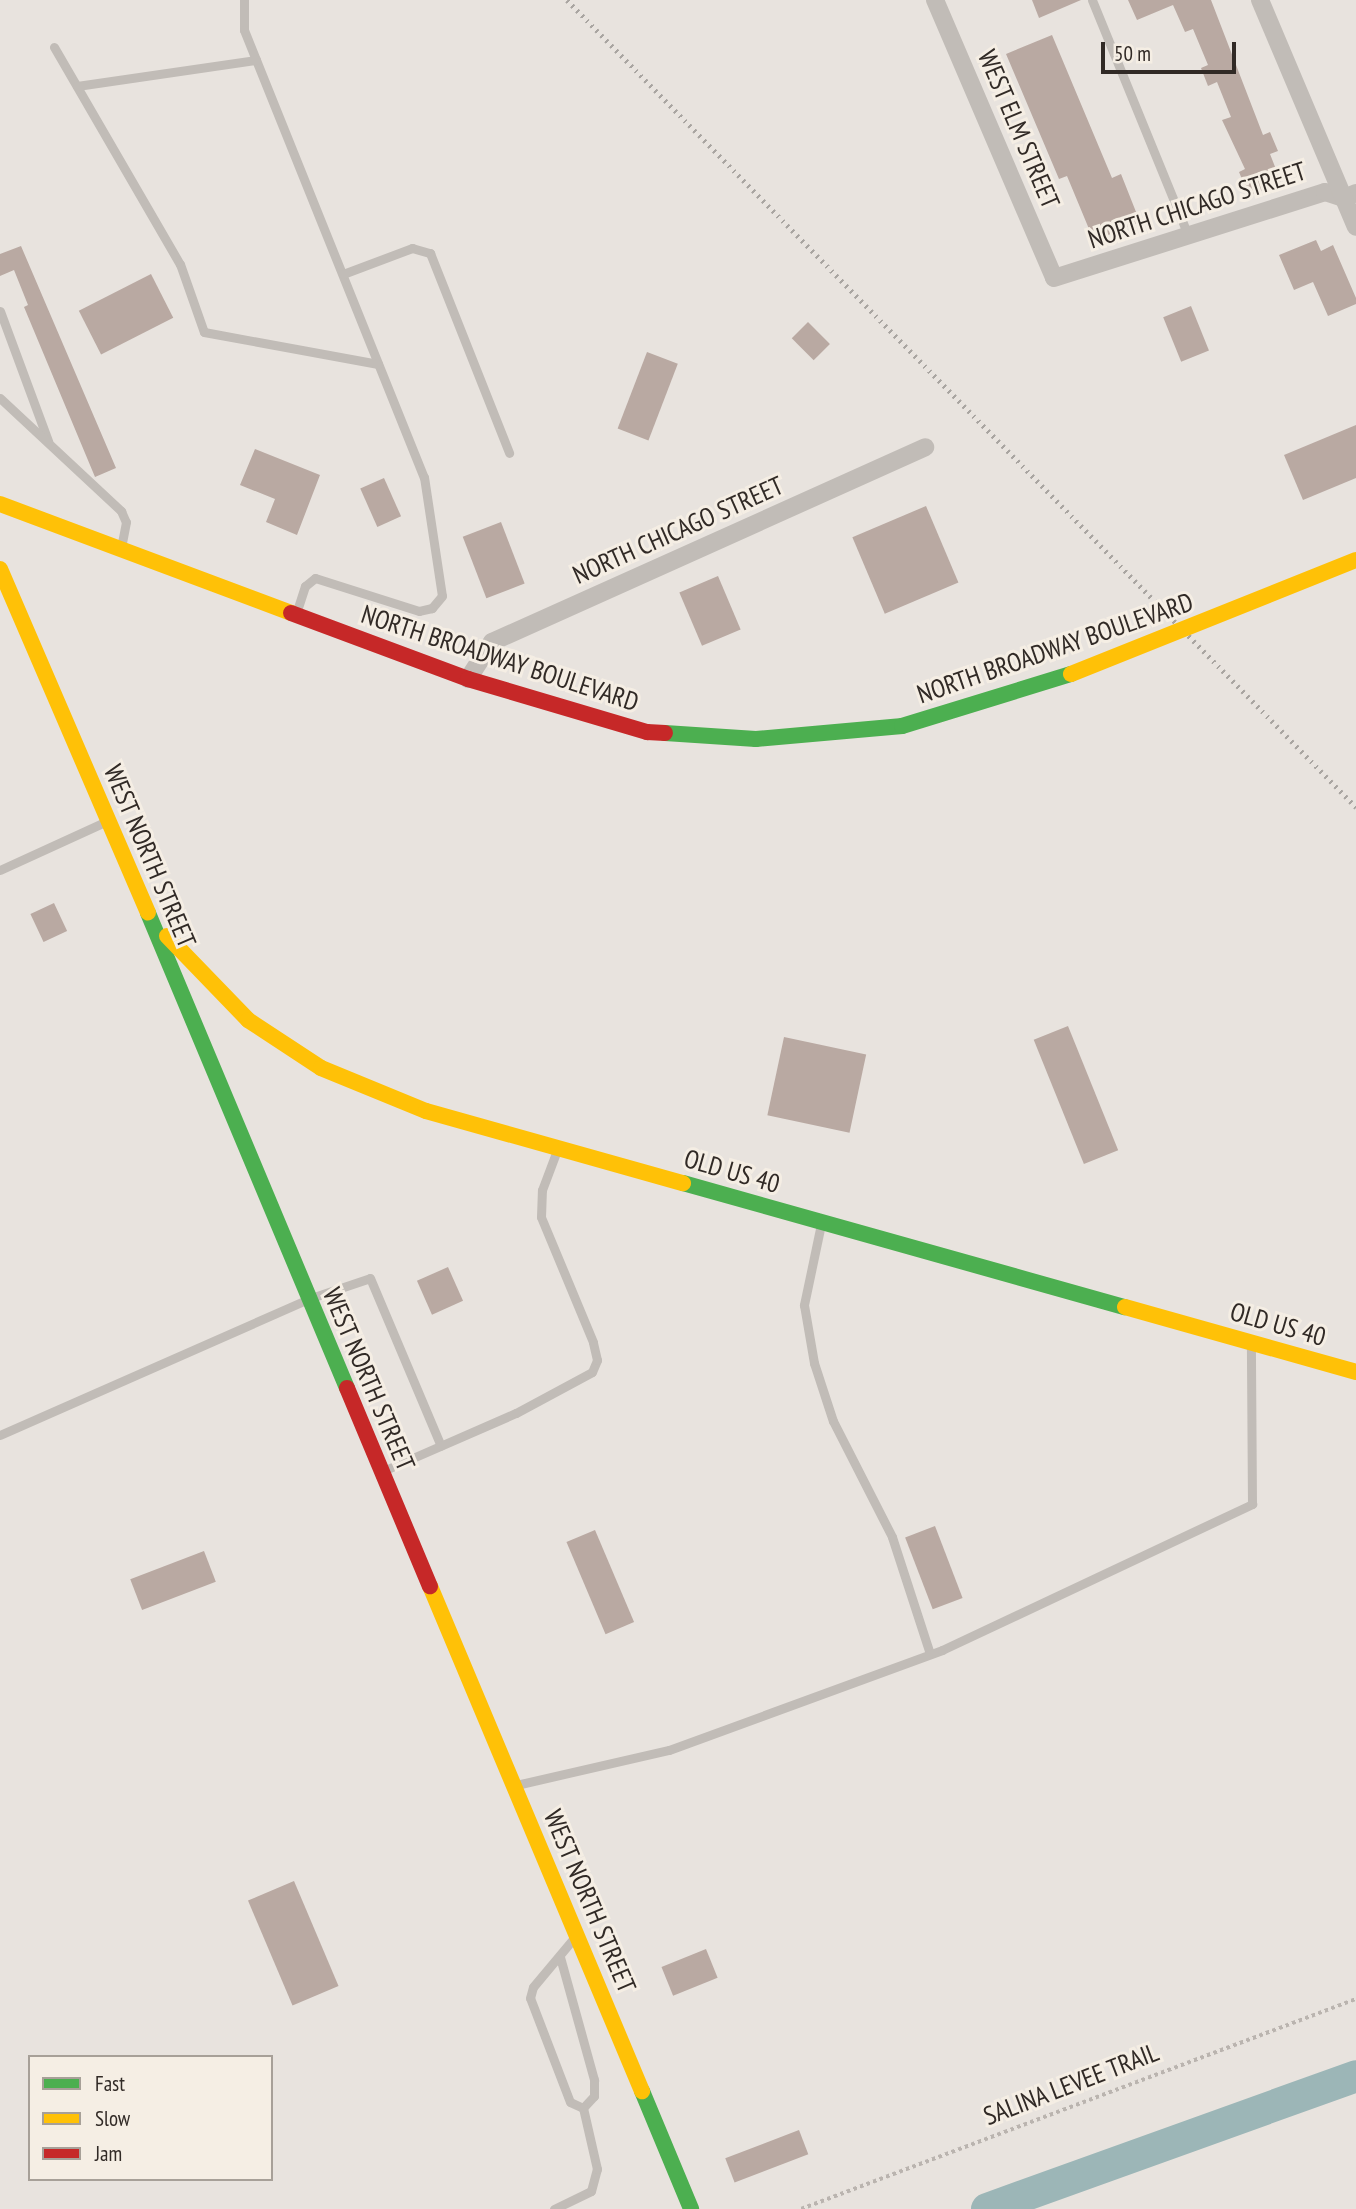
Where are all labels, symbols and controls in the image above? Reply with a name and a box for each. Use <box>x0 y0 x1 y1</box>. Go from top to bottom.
scale bar <box>1104 28 1239 72</box>
text: 50 m <box>1114 40 1151 67</box>
street label: WEST ELM STREET <box>971 45 1067 213</box>
street label: NORTH CHICAGO STREET <box>1084 155 1310 255</box>
street label: NORTH CHICAGO STREET <box>568 470 788 590</box>
street label: NORTH BROADWAY BOULEVARD <box>913 586 1197 710</box>
street label: NORTH BROADWAY BOULEVARD <box>357 598 643 718</box>
street label: WEST NORTH STREET <box>97 759 203 953</box>
street label: OLD US 40 <box>681 1143 783 1199</box>
street label: WEST NORTH STREET <box>316 1282 422 1476</box>
street label: OLD US 40 <box>1227 1296 1329 1352</box>
street label: WEST NORTH STREET <box>537 1804 643 1998</box>
street label: SALINA LEVEE TRAIL <box>978 2036 1164 2132</box>
legend <box>28 2055 273 2181</box>
text: Fast <box>95 2070 125 2097</box>
text: Slow <box>95 2105 130 2132</box>
text: Jam <box>95 2140 122 2167</box>

